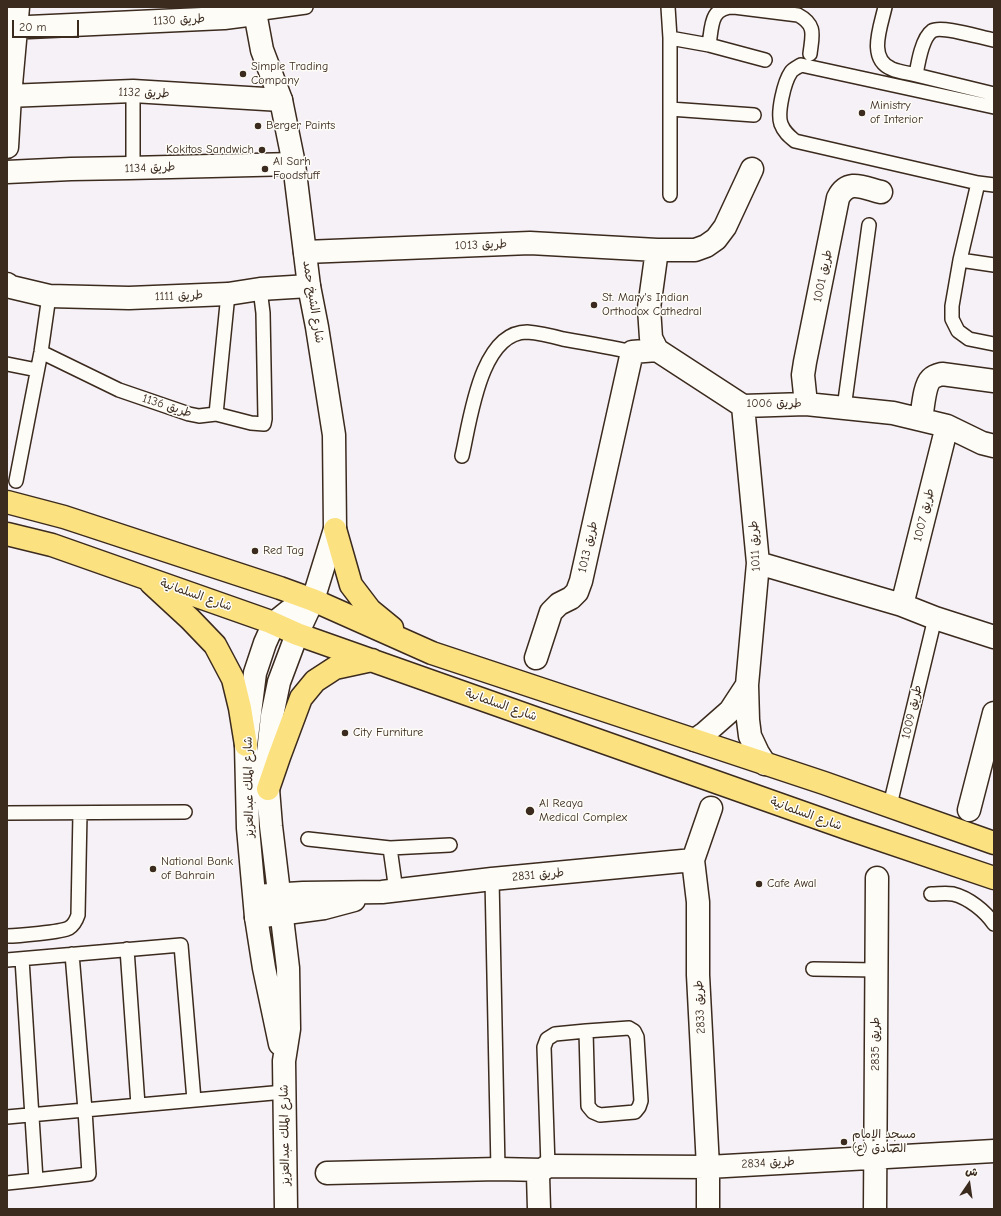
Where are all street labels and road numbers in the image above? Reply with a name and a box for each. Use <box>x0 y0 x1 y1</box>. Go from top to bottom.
street label: طريق 1130 <box>153 11 205 29</box>
street label: طريق 1132 <box>118 85 170 101</box>
street label: طريق 1134 <box>124 160 176 176</box>
street label: طريق 1013 <box>455 237 507 253</box>
street label: طريق 1001 <box>810 248 836 304</box>
street label: شارع الشيخ حمد <box>299 260 327 344</box>
street label: طريق 1111 <box>155 288 203 304</box>
street label: طريق 1136 <box>140 391 194 421</box>
street label: طريق 1006 <box>746 397 802 411</box>
street label: طريق 1007 <box>910 487 938 543</box>
street label: طريق 1013 <box>575 520 601 574</box>
street label: طريق 1011 <box>746 520 764 572</box>
street label: شارع السلمانية <box>158 576 234 614</box>
street label: طريق 1009 <box>899 684 925 740</box>
street label: شارع السلمانية <box>463 686 539 724</box>
street label: شارع الملك عبدالعزيز <box>241 736 257 838</box>
street label: شارع السلمانية <box>768 794 844 834</box>
street label: طريق 2831 <box>511 866 565 884</box>
street label: طريق 2833 <box>691 980 709 1034</box>
street label: طريق 2835 <box>869 1017 883 1071</box>
street label: شارع الملك عبدالعزيز <box>277 1084 293 1186</box>
street label: طريق 2834 <box>741 1154 795 1172</box>

